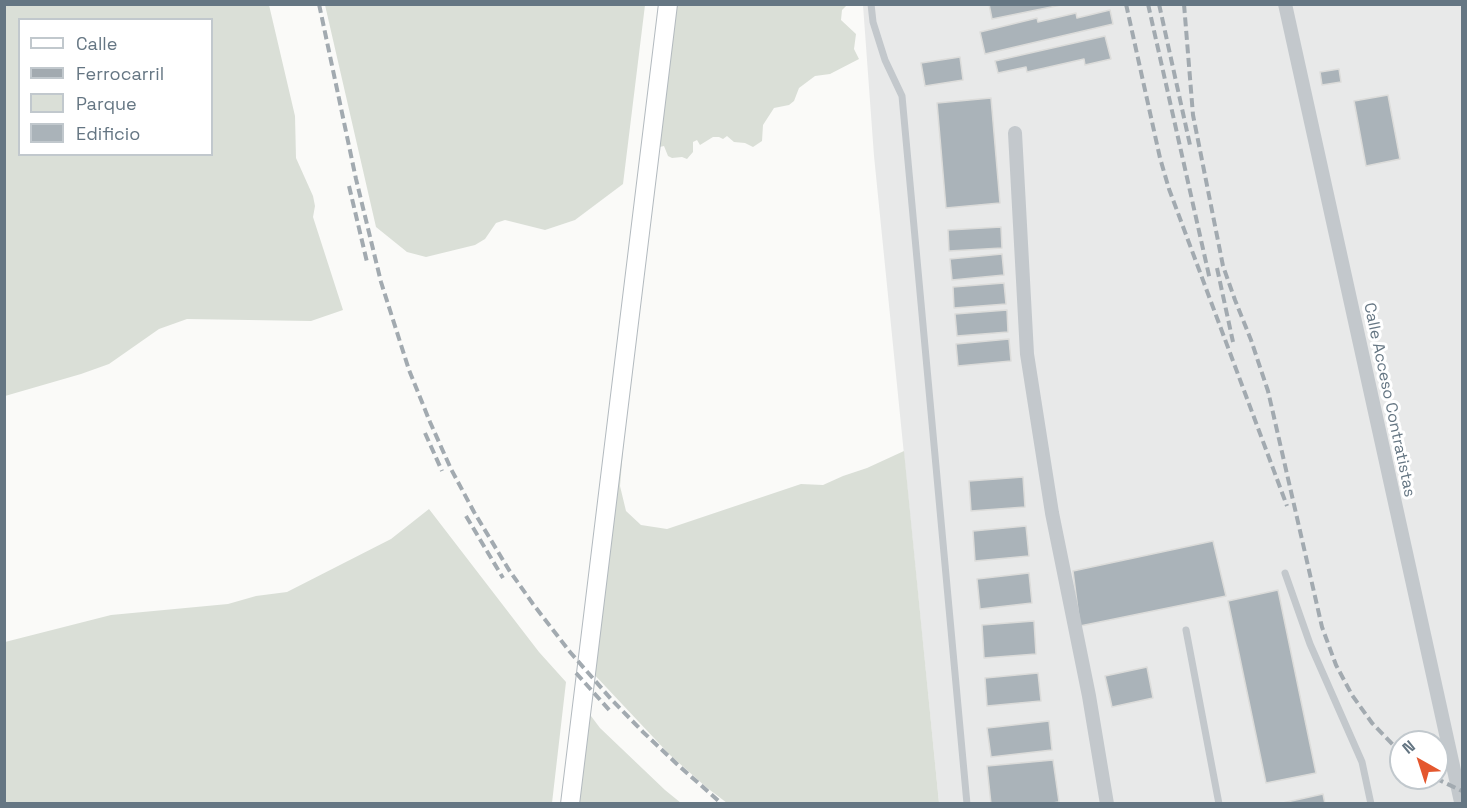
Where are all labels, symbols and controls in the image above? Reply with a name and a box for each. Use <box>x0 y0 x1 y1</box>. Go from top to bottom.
legend <box>18 18 213 156</box>
text: Calle <box>76 32 117 55</box>
text: Ferrocarril <box>76 62 164 85</box>
text: Parque <box>76 92 137 115</box>
text: Edificio <box>76 122 140 145</box>
street label: Calle Acceso Contratistas <box>1359 301 1419 499</box>
north arrow <box>1389 730 1449 790</box>
text: N <box>1398 736 1419 759</box>

